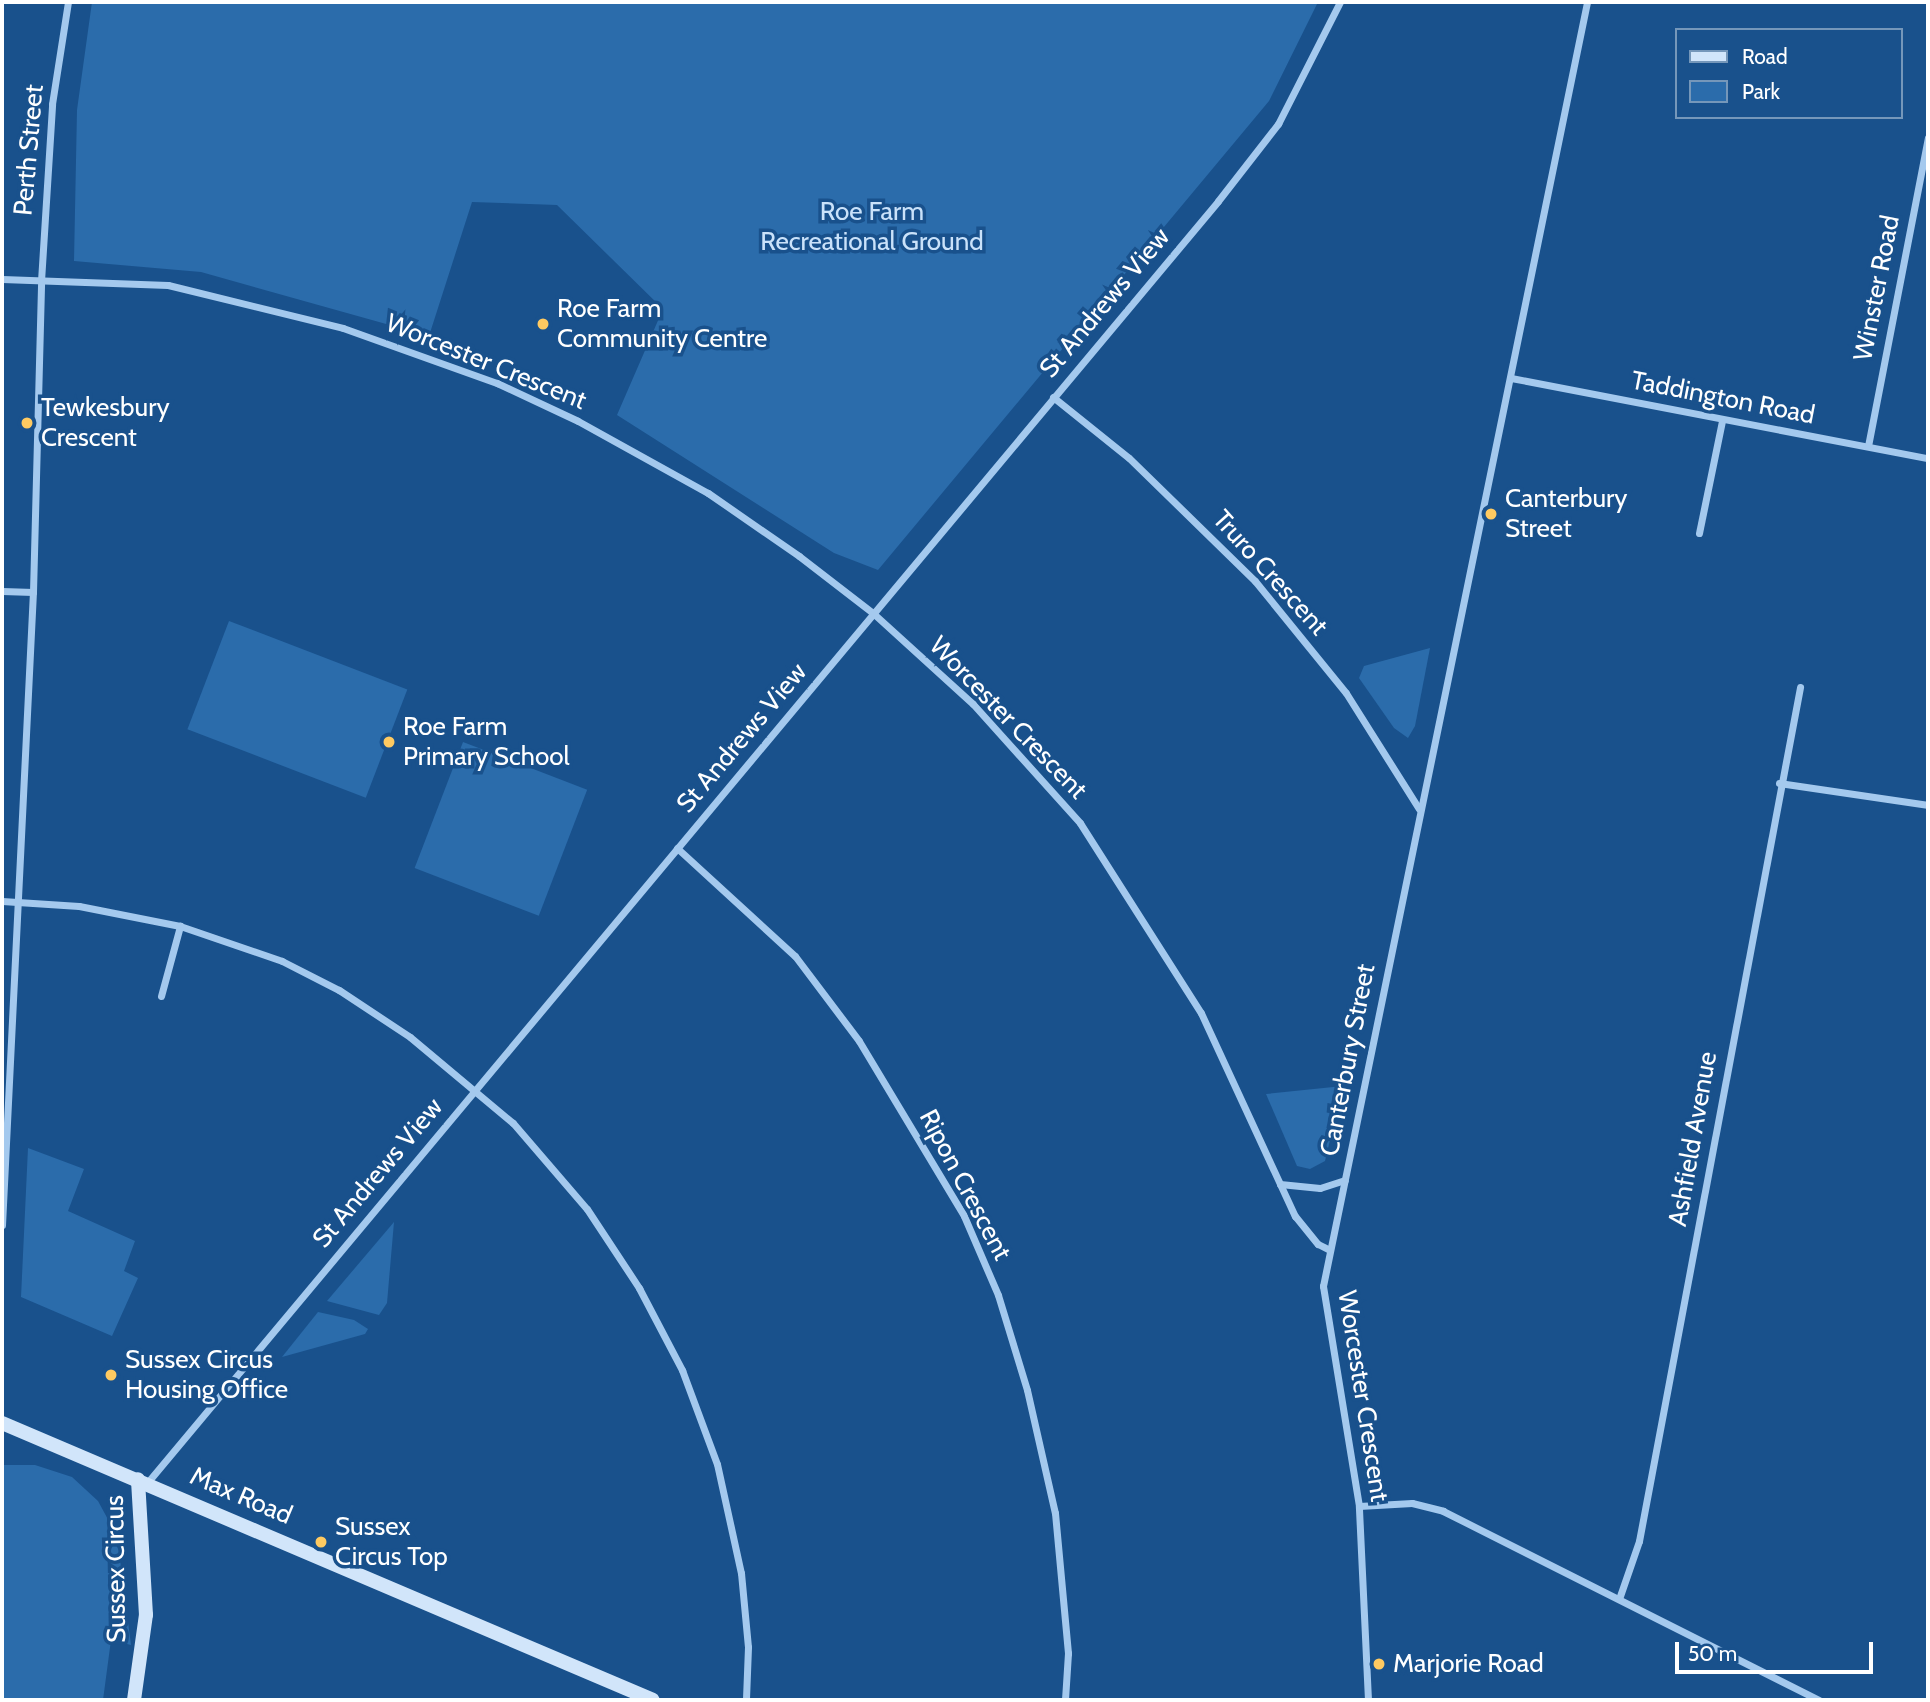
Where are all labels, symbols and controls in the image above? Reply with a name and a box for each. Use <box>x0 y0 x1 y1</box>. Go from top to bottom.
legend <box>1674 28 1902 119</box>
text: Road <box>1742 44 1788 69</box>
text: Park <box>1742 79 1780 104</box>
street label: Perth Street <box>8 83 50 217</box>
park label: Roe Farm Recreational Ground <box>760 196 984 258</box>
street label: Winster Road <box>1848 213 1906 363</box>
street label: St Andrews View <box>1033 222 1177 384</box>
place label: Roe Farm Community Centre <box>557 293 767 354</box>
street label: Worcester Crescent <box>381 308 591 416</box>
marker: Roe Farm Community Centre <box>535 316 551 332</box>
street label: Taddington Road <box>1629 365 1817 431</box>
place label: Tewkesbury Crescent <box>41 392 170 453</box>
marker: Tewkesbury Crescent <box>19 415 35 431</box>
place label: Canterbury Street <box>1505 483 1627 544</box>
street label: Truro Crescent <box>1206 504 1334 642</box>
marker: Canterbury Street <box>1483 506 1499 522</box>
street label: Worcester Crescent <box>923 630 1093 806</box>
street label: St Andrews View <box>670 657 814 819</box>
place label: Roe Farm Primary School <box>403 711 570 772</box>
marker: Roe Farm Primary School <box>381 734 397 750</box>
street label: Canterbury Street <box>1314 961 1382 1159</box>
street label: Ashfield Avenue <box>1662 1049 1724 1229</box>
street label: St Andrews View <box>306 1092 450 1254</box>
street label: Ripon Crescent <box>912 1104 1018 1266</box>
street label: Worcester Crescent <box>1331 1288 1395 1504</box>
place label: Sussex Circus Housing Office <box>125 1344 288 1406</box>
marker: Sussex Circus Housing Office <box>103 1367 119 1383</box>
street label: Max Road <box>185 1461 297 1531</box>
street label: Sussex Circus <box>99 1495 133 1643</box>
place label: Sussex Circus Top <box>335 1511 448 1572</box>
marker: Sussex Circus Top <box>313 1534 329 1550</box>
scale bar <box>1678 1628 1876 1672</box>
text: 50 m <box>1688 1641 1737 1666</box>
place label: Marjorie Road <box>1393 1648 1544 1680</box>
marker: Marjorie Road <box>1371 1656 1387 1672</box>

